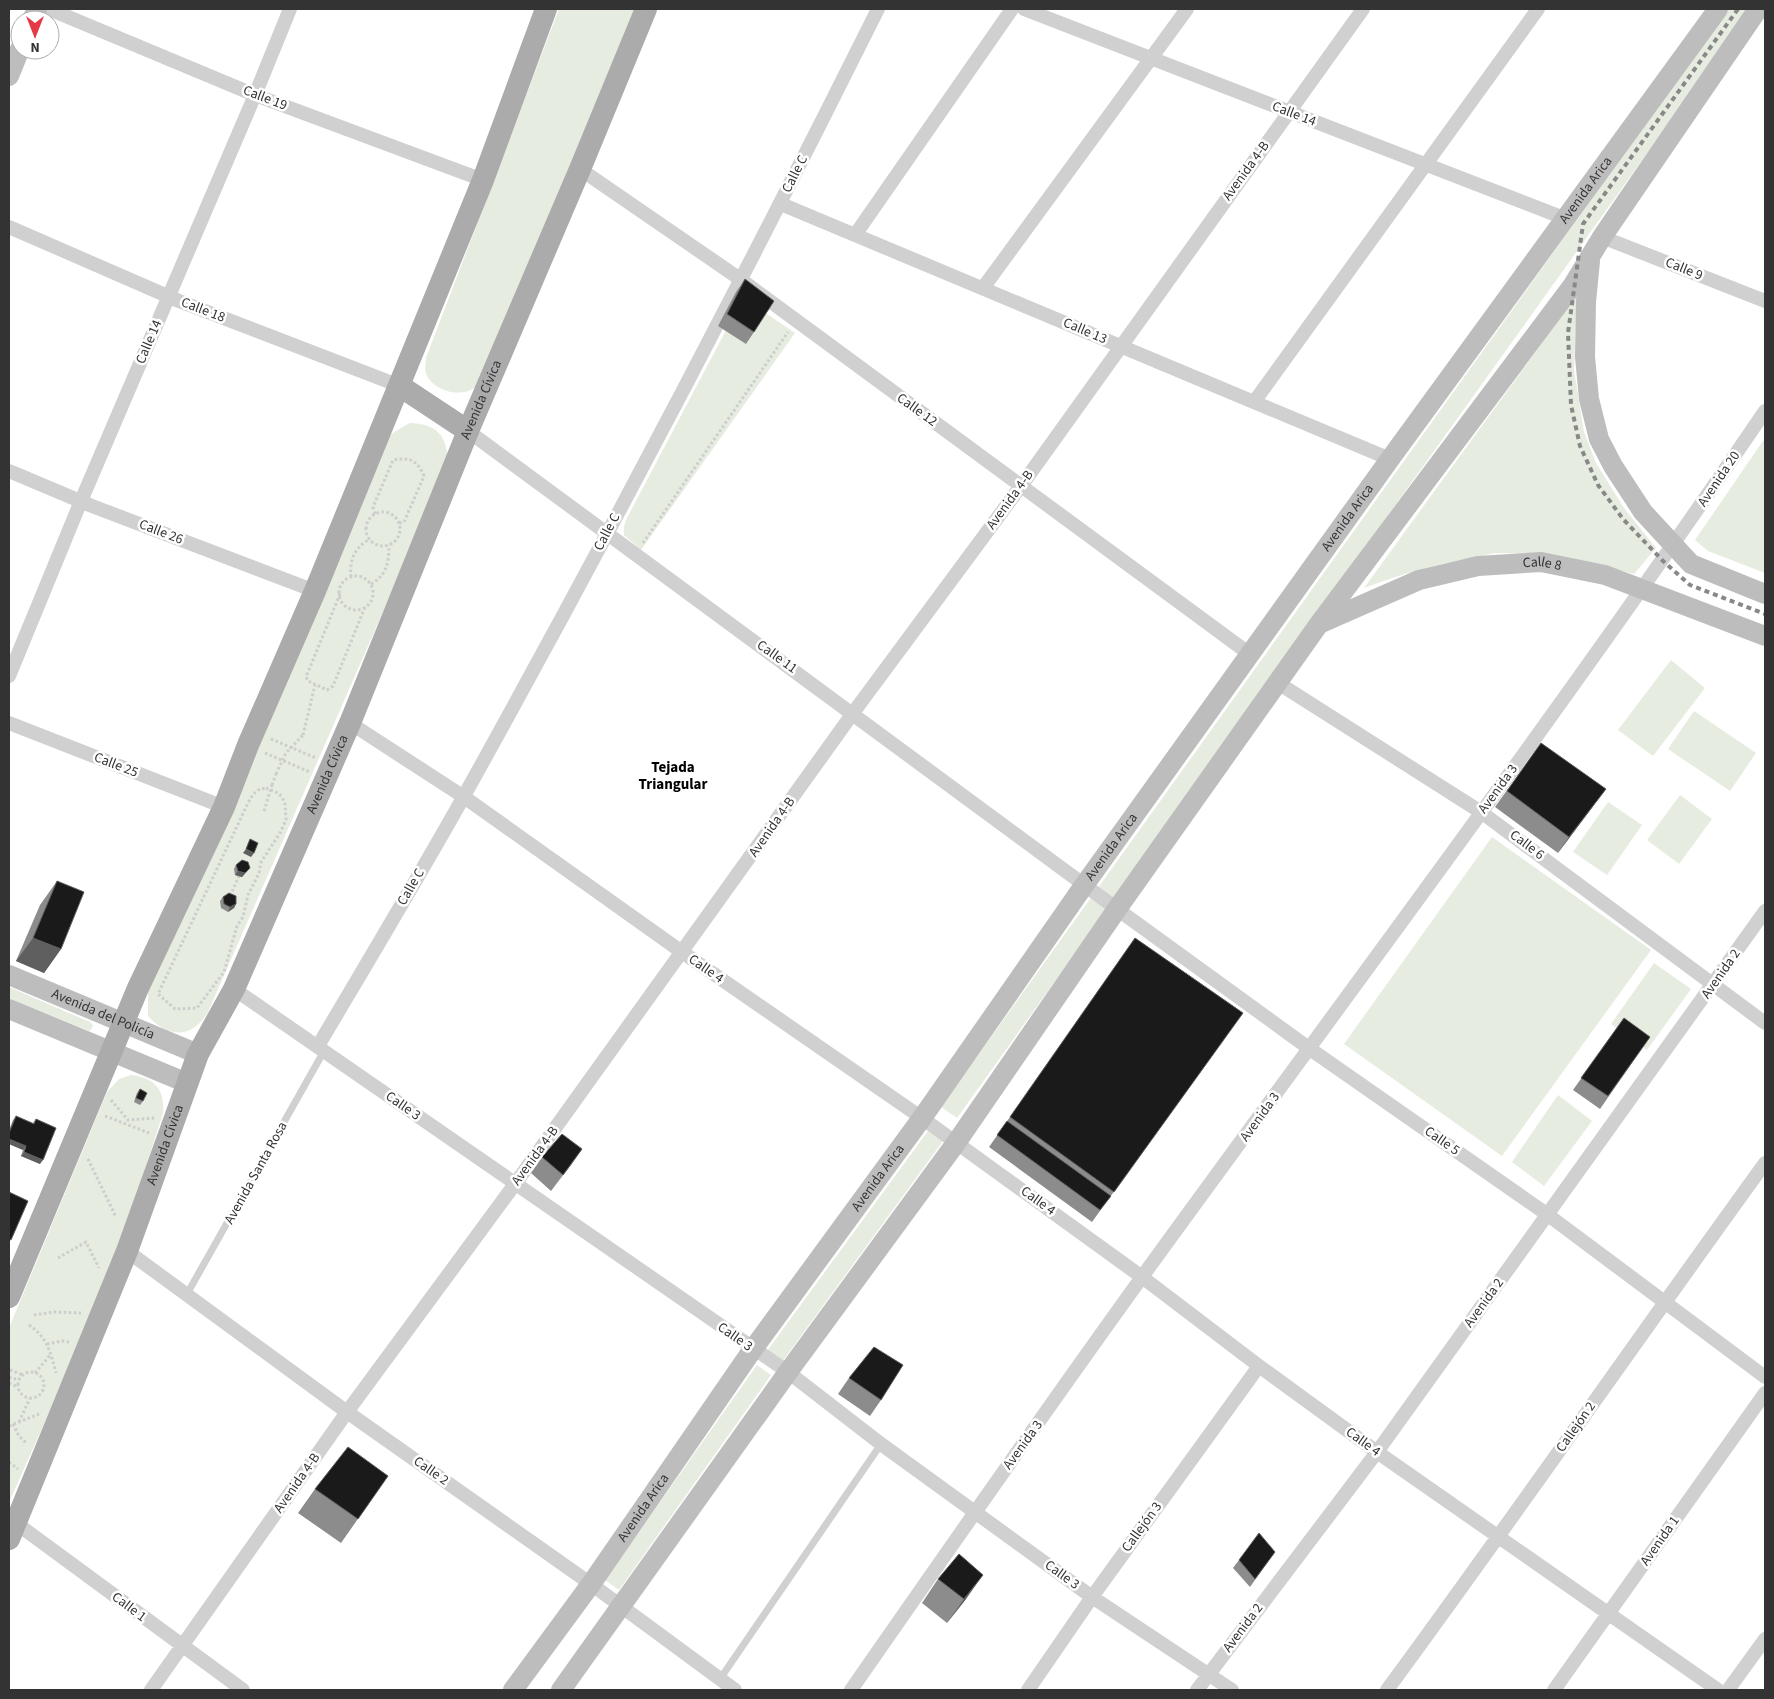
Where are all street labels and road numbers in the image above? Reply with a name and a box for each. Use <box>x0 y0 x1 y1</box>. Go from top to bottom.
street label: Calle 19 <box>240 80 290 116</box>
street label: Calle 14 <box>1269 96 1319 132</box>
street label: Avenida 4-B <box>1218 137 1274 205</box>
street label: Calle C <box>777 152 813 196</box>
street label: Avenida Arica <box>1554 153 1617 228</box>
street label: Calle 9 <box>1662 252 1706 286</box>
street label: Calle 18 <box>178 292 228 328</box>
street label: Calle 13 <box>1060 313 1110 349</box>
street label: Calle 14 <box>131 317 167 367</box>
street label: Avenida Cívica <box>456 357 507 442</box>
street label: Calle 12 <box>893 388 941 432</box>
street label: Avenida 20 <box>1693 447 1745 511</box>
street label: Avenida 4-B <box>982 466 1038 534</box>
street label: Avenida Arica <box>1317 480 1379 556</box>
street label: Calle C <box>589 510 625 554</box>
street label: Calle 26 <box>136 514 186 550</box>
street label: Calle 8 <box>1522 552 1563 576</box>
street label: Calle 11 <box>753 635 801 679</box>
street label: Avenida Cívica <box>302 732 354 817</box>
street label: Calle 25 <box>91 747 141 783</box>
street label: Avenida 3 <box>1473 760 1523 818</box>
street label: Avenida 4-B <box>744 793 800 861</box>
street label: Avenida Arica <box>1080 809 1143 885</box>
street label: Calle 6 <box>1505 825 1549 865</box>
street label: Calle C <box>392 865 430 909</box>
street label: Avenida 2 <box>1697 945 1745 1003</box>
street label: Calle 4 <box>684 950 728 988</box>
street label: Avenida del Policía <box>49 984 158 1045</box>
street label: Calle 3 <box>381 1087 425 1125</box>
street label: Avenida 3 <box>1235 1088 1285 1146</box>
street label: Avenida Cívica <box>142 1102 189 1188</box>
street label: Avenida Santa Rosa <box>220 1118 292 1228</box>
street label: Avenida 4-B <box>507 1122 563 1190</box>
street label: Calle 5 <box>1420 1122 1464 1160</box>
street label: Avenida Arica <box>847 1140 910 1216</box>
street label: Calle 4 <box>1016 1181 1060 1221</box>
street label: Avenida 2 <box>1459 1274 1509 1332</box>
street label: Calle 3 <box>713 1318 757 1356</box>
street label: Callejón 2 <box>1551 1398 1601 1456</box>
street label: Avenida 3 <box>998 1416 1048 1474</box>
street label: Calle 4 <box>1341 1422 1385 1462</box>
street label: Avenida 4-B <box>269 1449 325 1517</box>
street label: Calle 2 <box>409 1452 453 1490</box>
street label: Avenida Arica <box>613 1470 674 1546</box>
street label: Callejón 3 <box>1117 1498 1167 1556</box>
street label: Avenida 1 <box>1636 1512 1684 1570</box>
street label: Calle 3 <box>1040 1555 1084 1595</box>
street label: Calle 1 <box>107 1587 151 1627</box>
street label: Avenida 2 <box>1218 1599 1268 1657</box>

